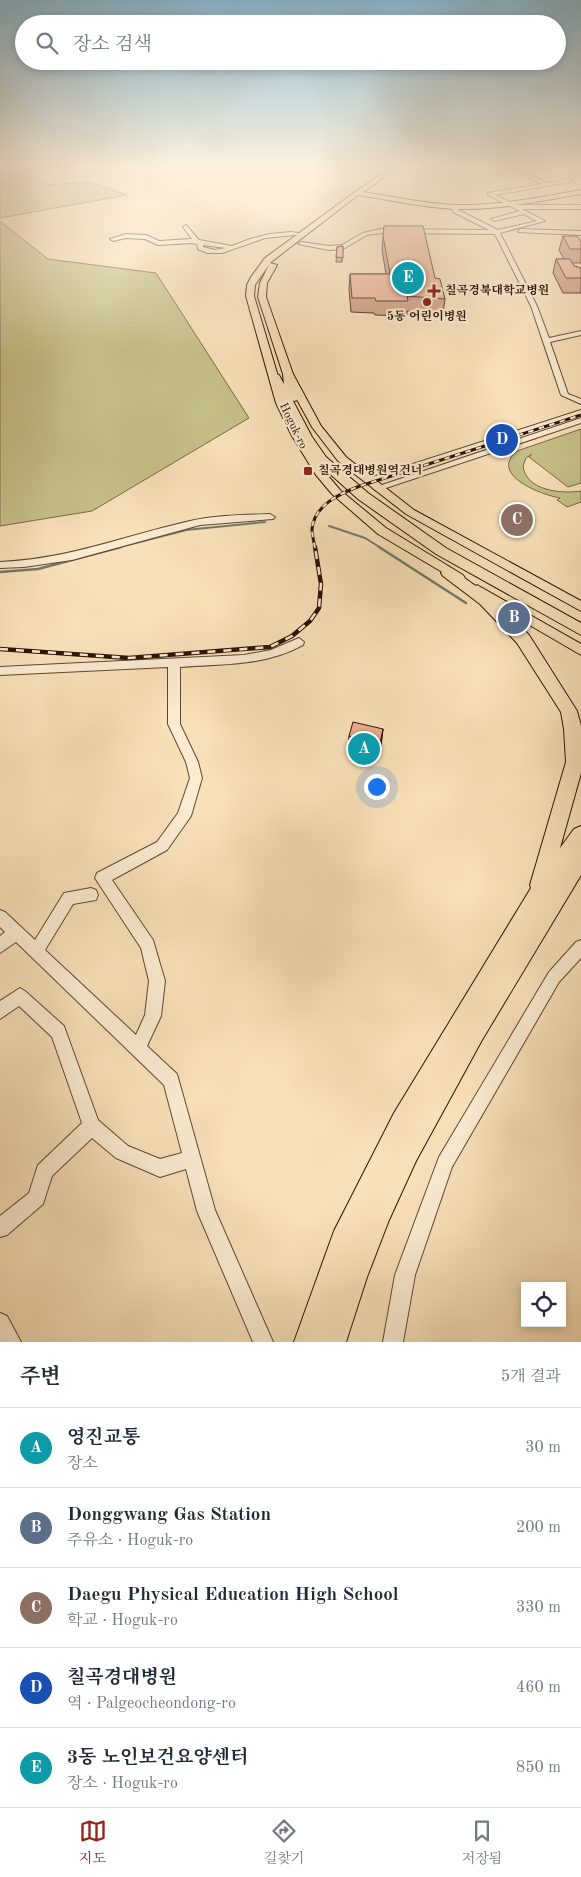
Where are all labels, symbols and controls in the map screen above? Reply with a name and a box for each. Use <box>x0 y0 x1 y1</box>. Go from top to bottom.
search box <box>15 15 566 70</box>
icon: search <box>33 29 61 57</box>
text: 장소 검색 <box>73 36 152 55</box>
pin: E <box>392 259 424 297</box>
place label: 칠곡경북대학교병원 <box>445 283 549 297</box>
marker: 칠곡경북대학교병원 <box>427 284 441 298</box>
marker: 5동 어린이병원 <box>421 296 433 308</box>
place label: 5동 어린이병원 <box>387 309 467 323</box>
street label: Hoguk-ro <box>277 401 309 451</box>
pin: D <box>486 421 518 459</box>
place label: 칠곡경대병원역건너 <box>318 463 422 477</box>
marker: 칠곡경대병원역건너 <box>302 465 314 477</box>
pin: C <box>501 501 533 539</box>
pin: B <box>498 599 530 637</box>
pin: A <box>348 730 380 768</box>
your location <box>364 774 390 800</box>
map controls <box>521 1282 566 1327</box>
button: locate <box>521 1282 566 1327</box>
text: 주변 <box>20 1367 61 1388</box>
text: 5개 결과 <box>501 1369 561 1385</box>
text: 영진교통 <box>67 1429 140 1448</box>
text: A <box>30 1440 42 1456</box>
text: 30 m <box>525 1440 561 1456</box>
text: 장소 <box>67 1456 98 1472</box>
text: Donggwang Gas Station <box>67 1506 271 1525</box>
text: B <box>30 1520 42 1536</box>
text: 200 m <box>516 1520 561 1536</box>
text: 주유소 · Hoguk-ro <box>67 1533 193 1549</box>
text: Daegu Physical Education High School <box>67 1586 399 1605</box>
text: C <box>31 1600 41 1616</box>
text: 330 m <box>516 1600 561 1616</box>
text: 학교 · Hoguk-ro <box>67 1613 178 1629</box>
text: 칠곡경대병원 <box>67 1669 177 1688</box>
text: D <box>30 1680 42 1696</box>
text: 460 m <box>516 1680 561 1696</box>
text: 역 · Palgeocheondong-ro <box>67 1696 236 1712</box>
text: 3동 노인보건요양센터 <box>67 1749 249 1768</box>
text: E <box>30 1760 42 1776</box>
text: 850 m <box>516 1760 561 1776</box>
text: 장소 · Hoguk-ro <box>67 1776 178 1792</box>
tab: 지도 <box>79 1817 107 1868</box>
tab: 길찾기 <box>264 1817 305 1868</box>
tab: 저장됨 <box>462 1817 502 1868</box>

